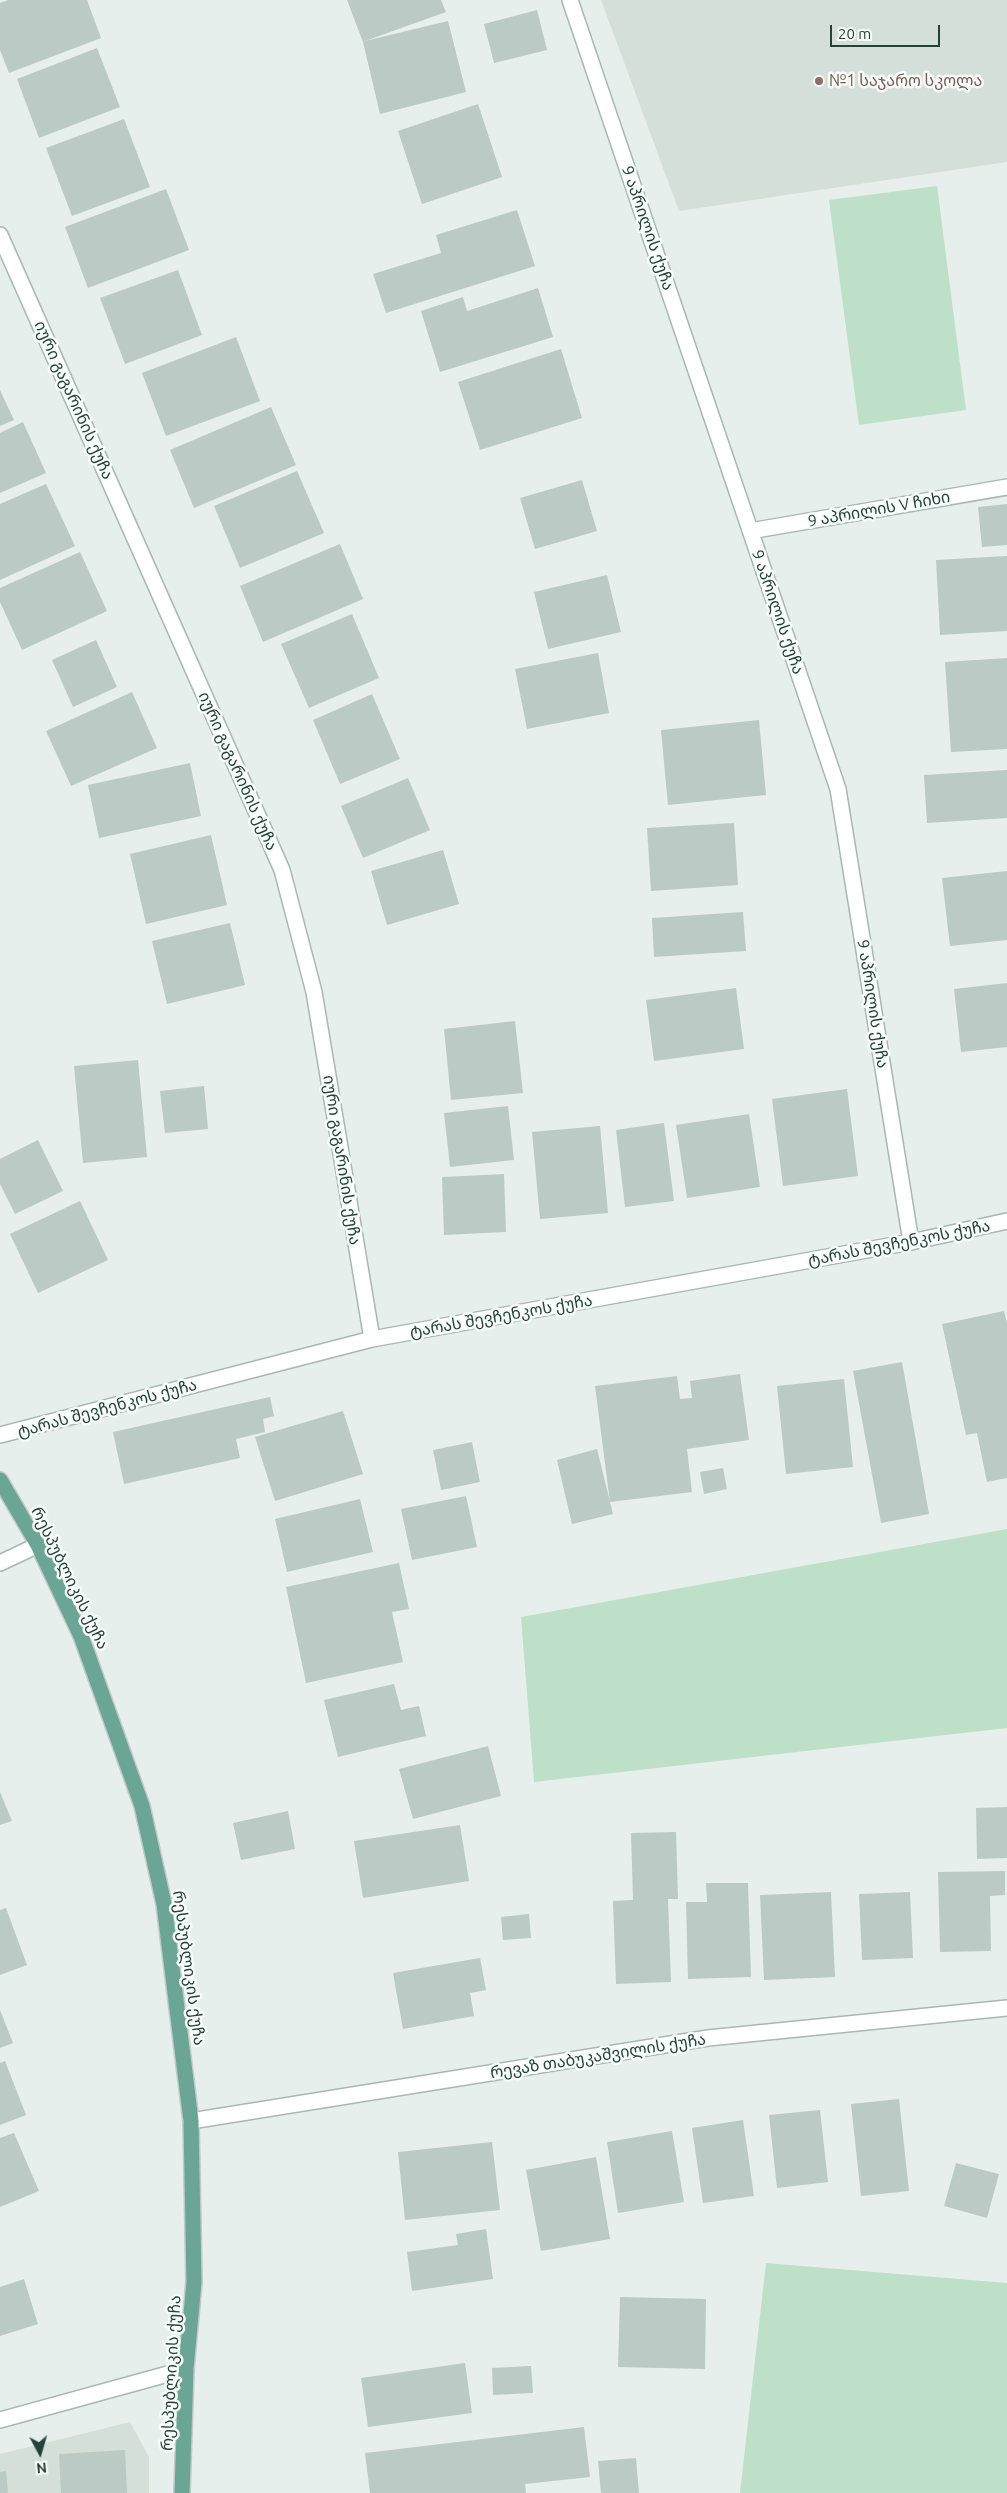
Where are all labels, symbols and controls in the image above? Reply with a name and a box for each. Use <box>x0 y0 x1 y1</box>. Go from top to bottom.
scale bar <box>832 15 942 47</box>
text: 20 m <box>838 25 871 42</box>
place label: №1 საჯარო სკოლა <box>829 71 982 91</box>
marker: №1 საჯარო სკოლა <box>813 75 825 87</box>
street label: 9 აპრილის ქუჩა <box>618 163 678 293</box>
street label: იური გაგარინის ქუჩა <box>30 318 118 482</box>
street label: 9 აპრილის V ჩიხი <box>806 487 952 531</box>
street label: 9 აპრილის ქუჩა <box>748 547 808 677</box>
street label: იური გაგარინის ქუჩა <box>194 689 282 853</box>
street label: 9 აპრილის ქუჩა <box>853 938 893 1070</box>
street label: იური გაგარინის ქუჩა <box>319 1074 365 1246</box>
street label: ტარას შევჩენკოს ქუჩა <box>806 1216 992 1270</box>
street label: ტარას შევჩენკოს ქუჩა <box>408 1290 594 1342</box>
street label: ტარას შევჩენკოს ქუჩა <box>15 1375 199 1441</box>
street label: რესპუბლიკის ქუჩა <box>27 1504 113 1652</box>
street label: რესპუბლიკის ქუჩა <box>169 1890 209 2046</box>
street label: რევაზ თაბუკაშვილის ქუჩა <box>489 2029 707 2083</box>
street label: რესპუბლიკის ქუჩა <box>157 2295 185 2451</box>
north arrow <box>15 2428 65 2478</box>
text: N <box>36 2459 48 2476</box>

